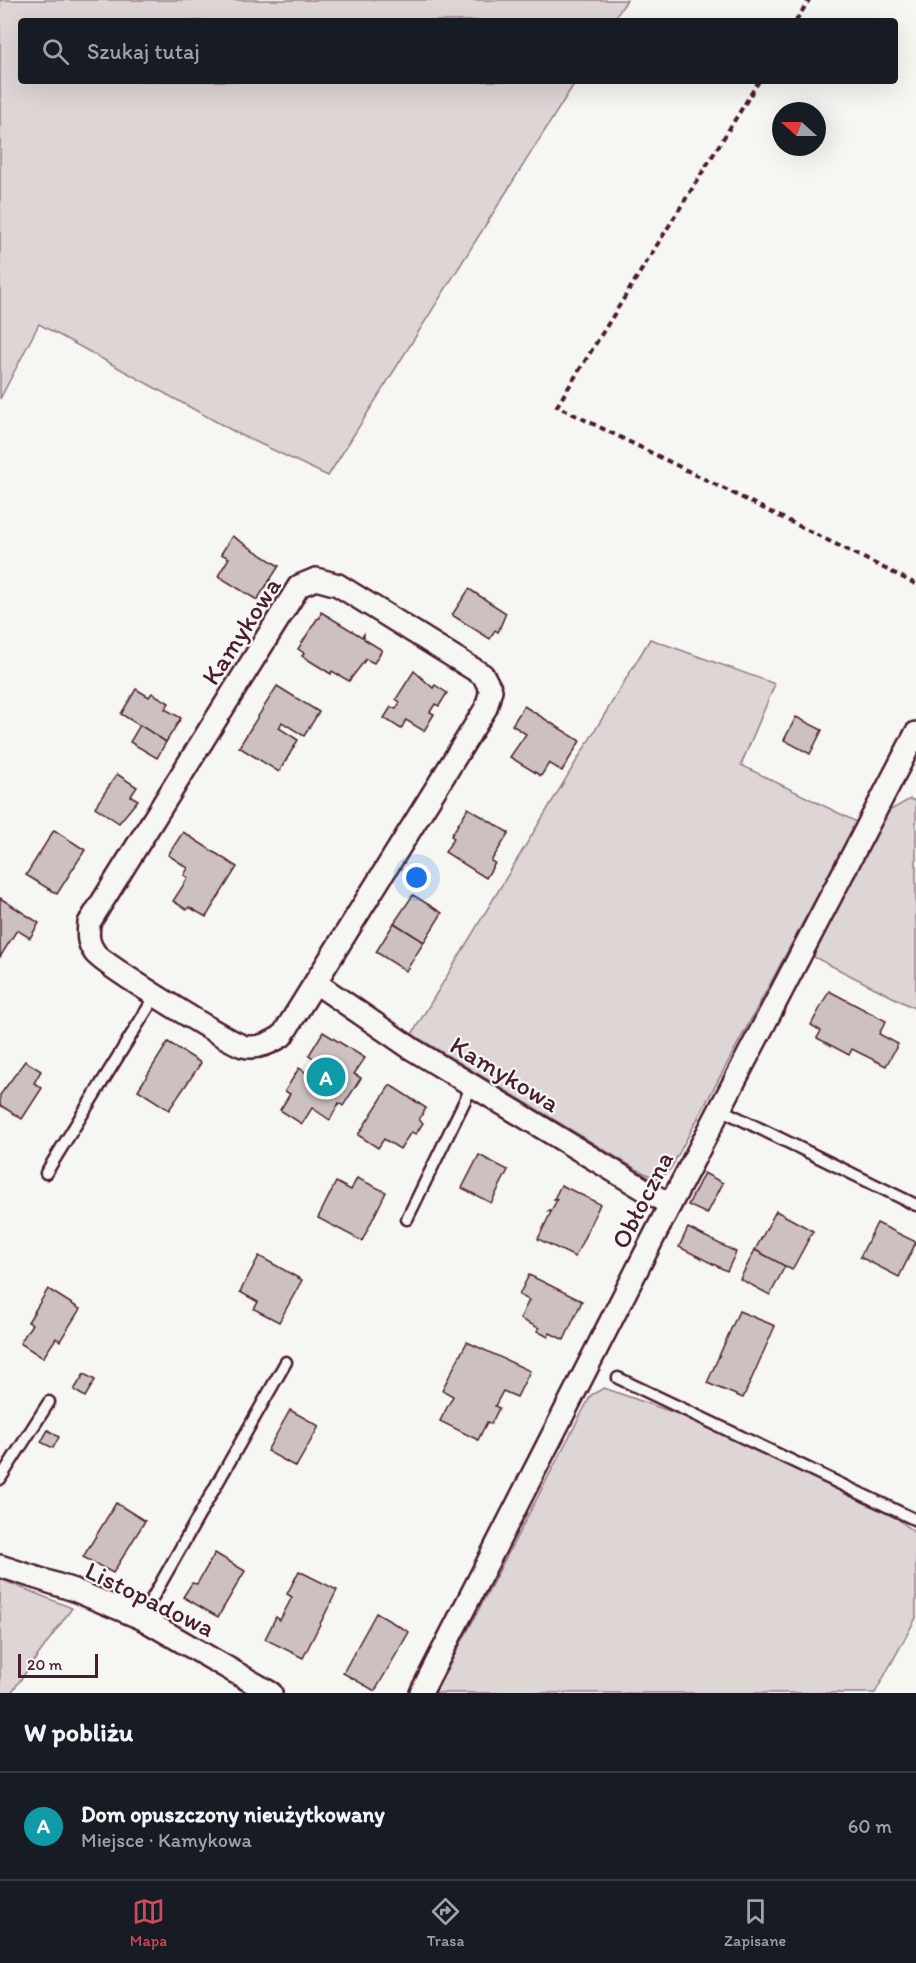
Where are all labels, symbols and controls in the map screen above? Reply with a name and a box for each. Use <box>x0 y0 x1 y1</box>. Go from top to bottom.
search box <box>18 18 898 84</box>
icon: search <box>39 35 72 68</box>
text: Szukaj tutaj <box>87 38 200 65</box>
north arrow <box>772 102 826 156</box>
street label: Kamykowa <box>194 571 288 691</box>
your location <box>402 863 431 892</box>
street label: Kamykowa <box>444 1029 566 1119</box>
pin: A <box>306 1054 346 1100</box>
street label: Obłoczna <box>604 1146 680 1254</box>
street label: Listopadowa <box>80 1554 220 1644</box>
scale bar <box>18 1651 98 1678</box>
text: 20 m <box>27 1655 62 1674</box>
text: W pobliżu <box>24 1716 133 1748</box>
text: Dom opuszczony nieużytkowany <box>81 1801 385 1828</box>
text: A <box>37 1814 50 1838</box>
text: 60 m <box>848 1814 892 1838</box>
text: Miejsce · Kamykowa <box>81 1828 252 1852</box>
tab: Mapa <box>130 1895 167 1950</box>
tab: Trasa <box>427 1895 464 1950</box>
tab: Zapisane <box>724 1895 786 1950</box>

